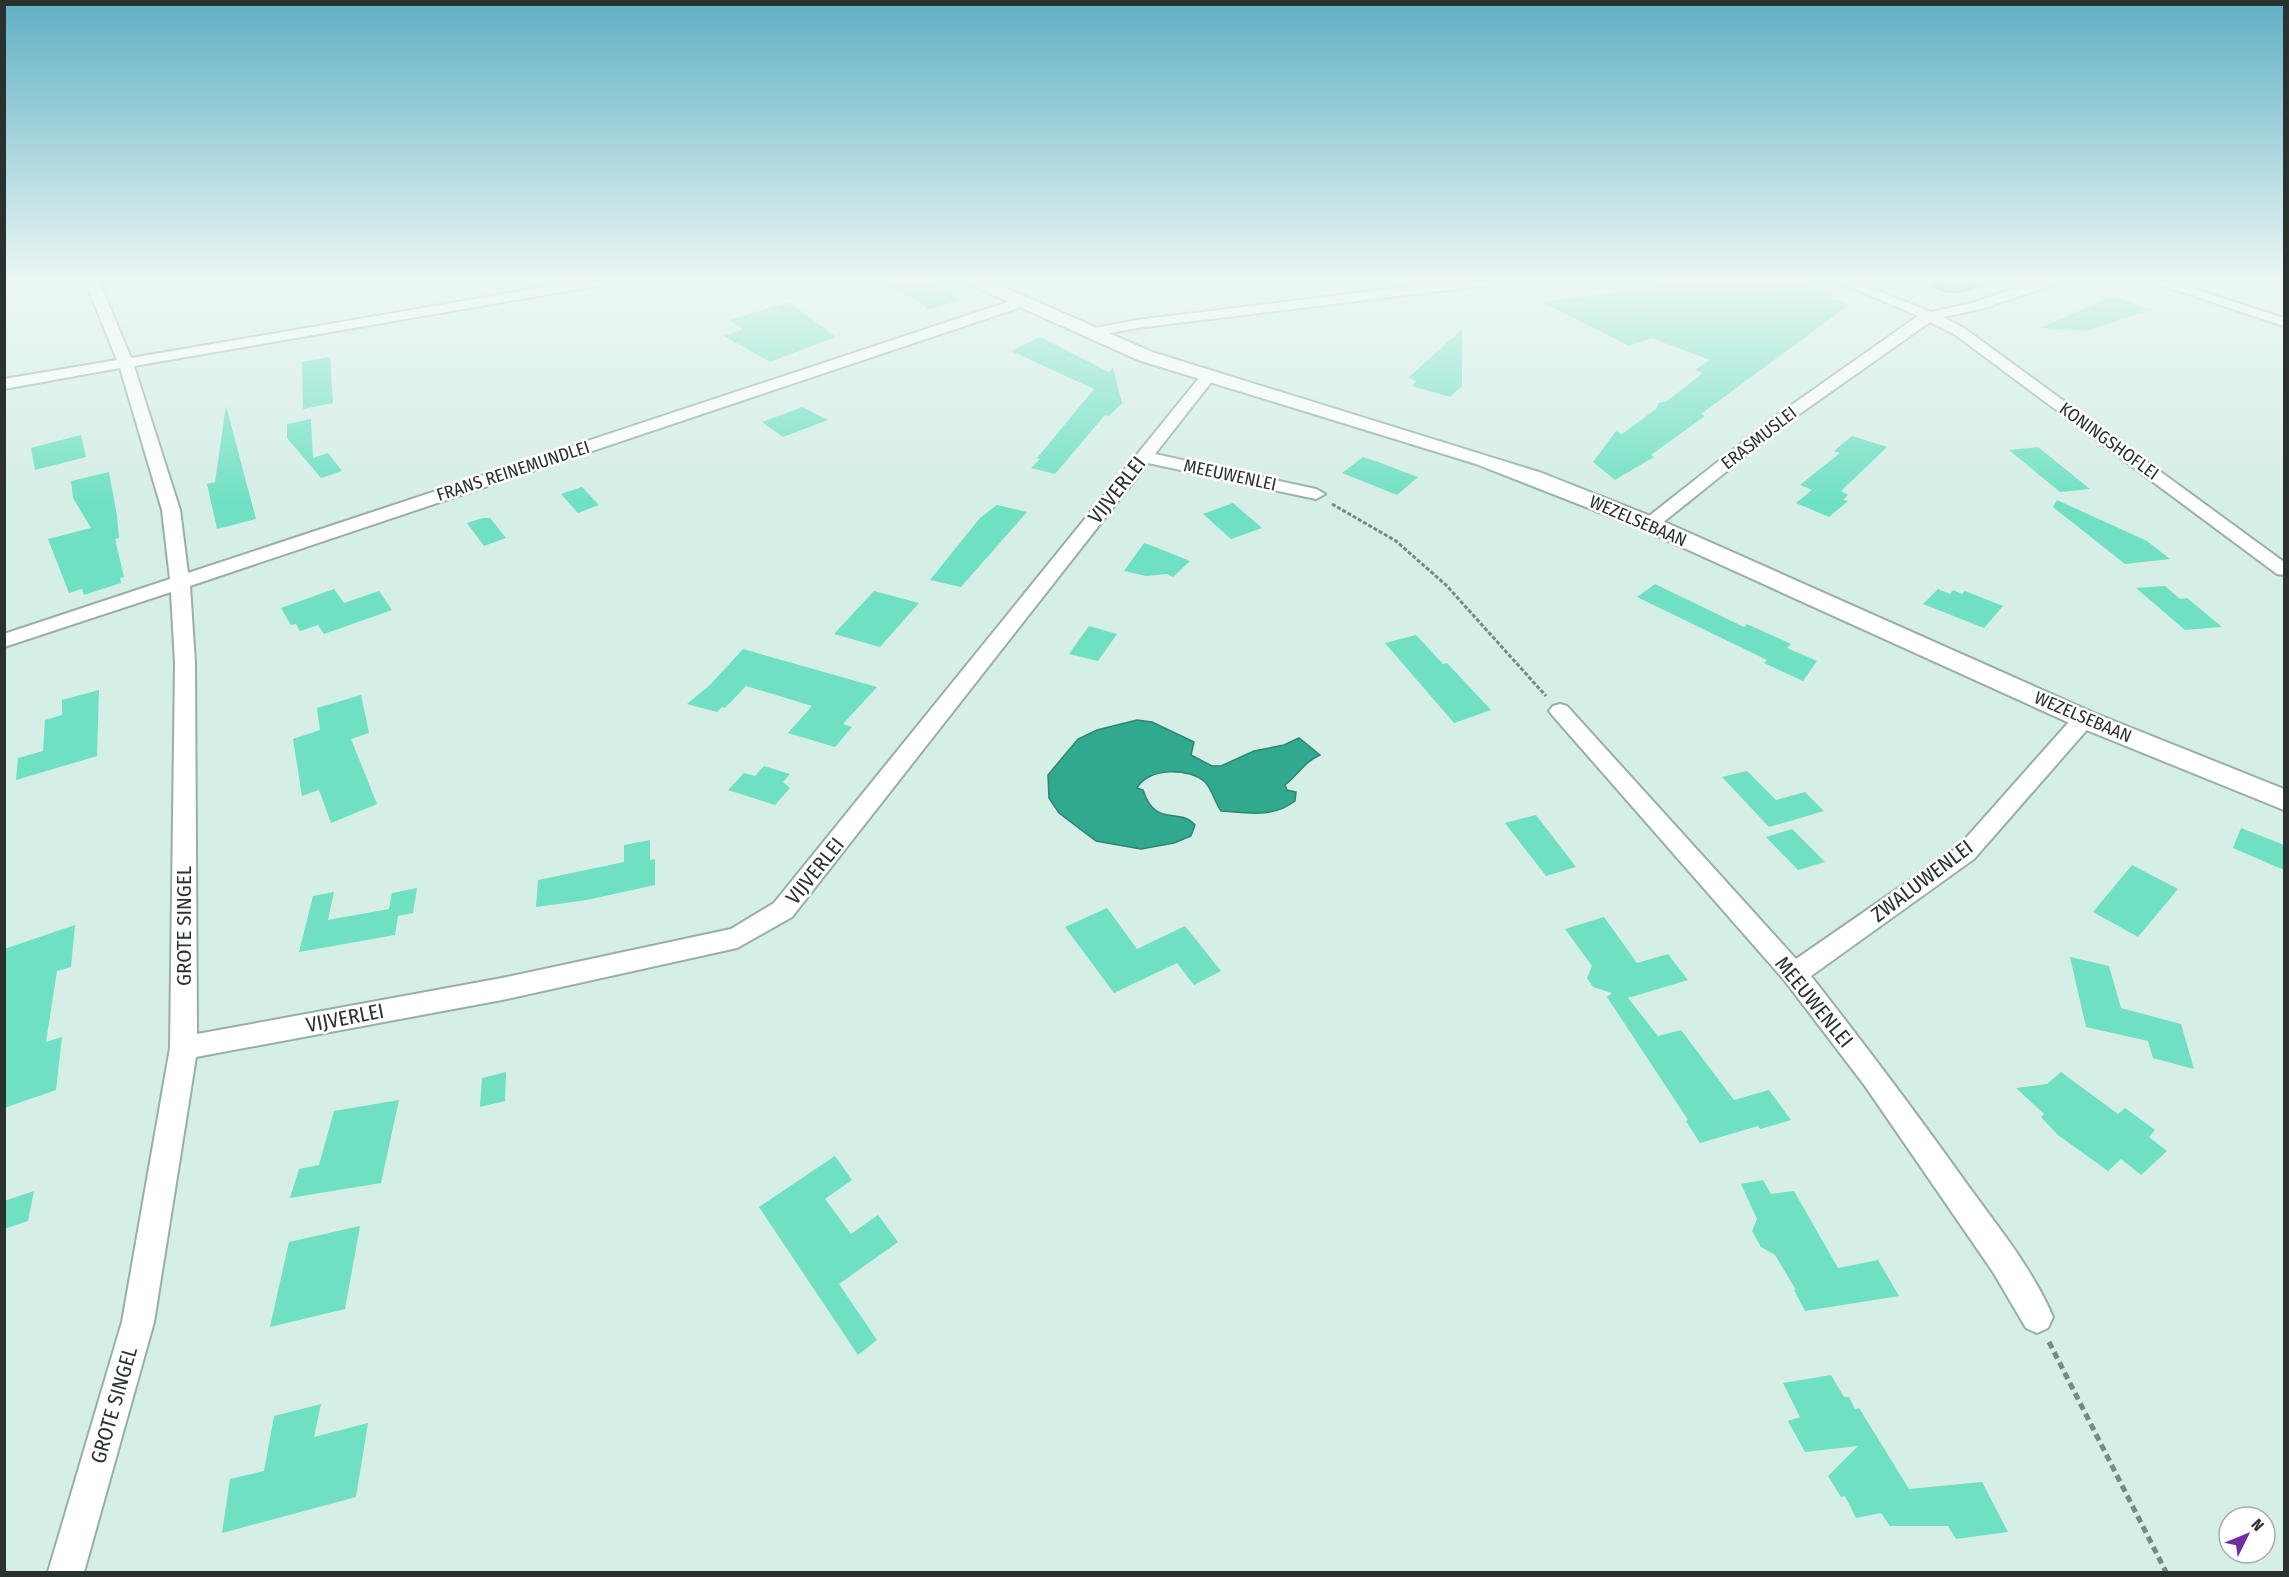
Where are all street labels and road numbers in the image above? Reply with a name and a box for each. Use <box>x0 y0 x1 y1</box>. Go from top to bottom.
street label: KONINGSHOFLEI <box>2055 398 2163 484</box>
street label: ERASMUSLEI <box>1717 402 1801 474</box>
street label: FRANS REINEMUNDLEI <box>434 436 592 506</box>
street label: VIJVERLEI <box>1083 451 1151 529</box>
street label: MEEUWENLEI <box>1182 454 1278 496</box>
street label: WEZELSEBAAN <box>1586 491 1690 551</box>
street label: WEZELSEBAAN <box>2031 687 2135 747</box>
street label: VIJVERLEI <box>780 832 850 910</box>
street label: ZWALUWENLEI <box>1866 834 1978 928</box>
street label: GROTE SINGEL <box>171 865 197 986</box>
street label: MEEUWENLEI <box>1769 951 1859 1053</box>
street label: VIJVERLEI <box>304 998 386 1038</box>
street label: GROTE SINGEL <box>85 1343 143 1466</box>

